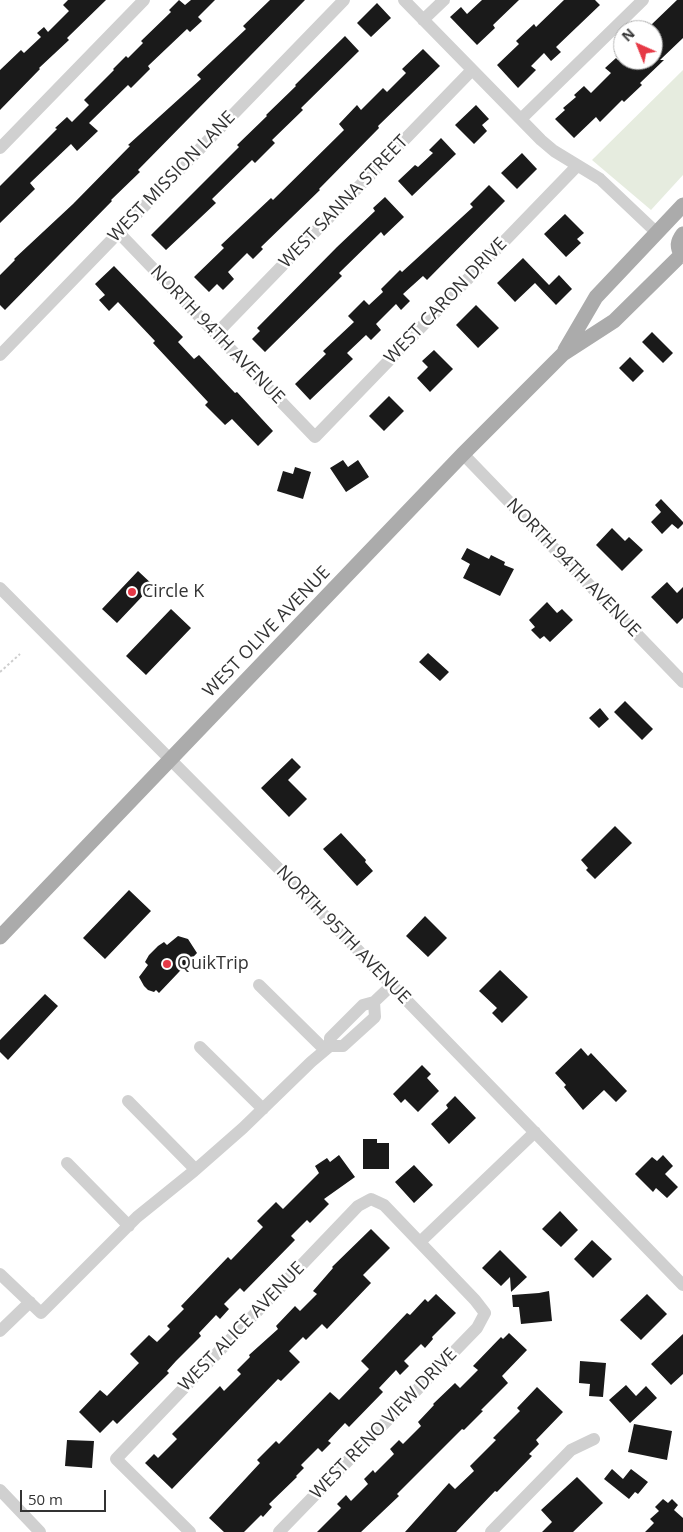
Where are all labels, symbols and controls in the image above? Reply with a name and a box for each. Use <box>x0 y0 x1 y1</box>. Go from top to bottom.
north arrow <box>613 20 663 70</box>
text: N <box>617 24 639 45</box>
street label: WEST MISSION LANE <box>104 107 240 247</box>
street label: WEST SANNA STREET <box>275 131 413 273</box>
street label: WEST CARON DRIVE <box>380 233 512 369</box>
street label: NORTH 94TH AVENUE <box>145 261 289 409</box>
street label: NORTH 94TH AVENUE <box>501 494 645 642</box>
street label: WEST OLIVE AVENUE <box>199 562 335 702</box>
place label: Circle K <box>142 581 204 603</box>
marker: Circle K <box>126 586 138 598</box>
street label: NORTH 95TH AVENUE <box>271 861 415 1009</box>
place label: QuikTrip <box>177 953 249 975</box>
marker: QuikTrip <box>161 958 173 970</box>
street label: WEST ALICE AVENUE <box>175 1258 309 1396</box>
street label: WEST RENO VIEW DRIVE <box>306 1344 462 1504</box>
scale bar <box>22 1480 109 1512</box>
text: 50 m <box>28 1489 63 1509</box>

